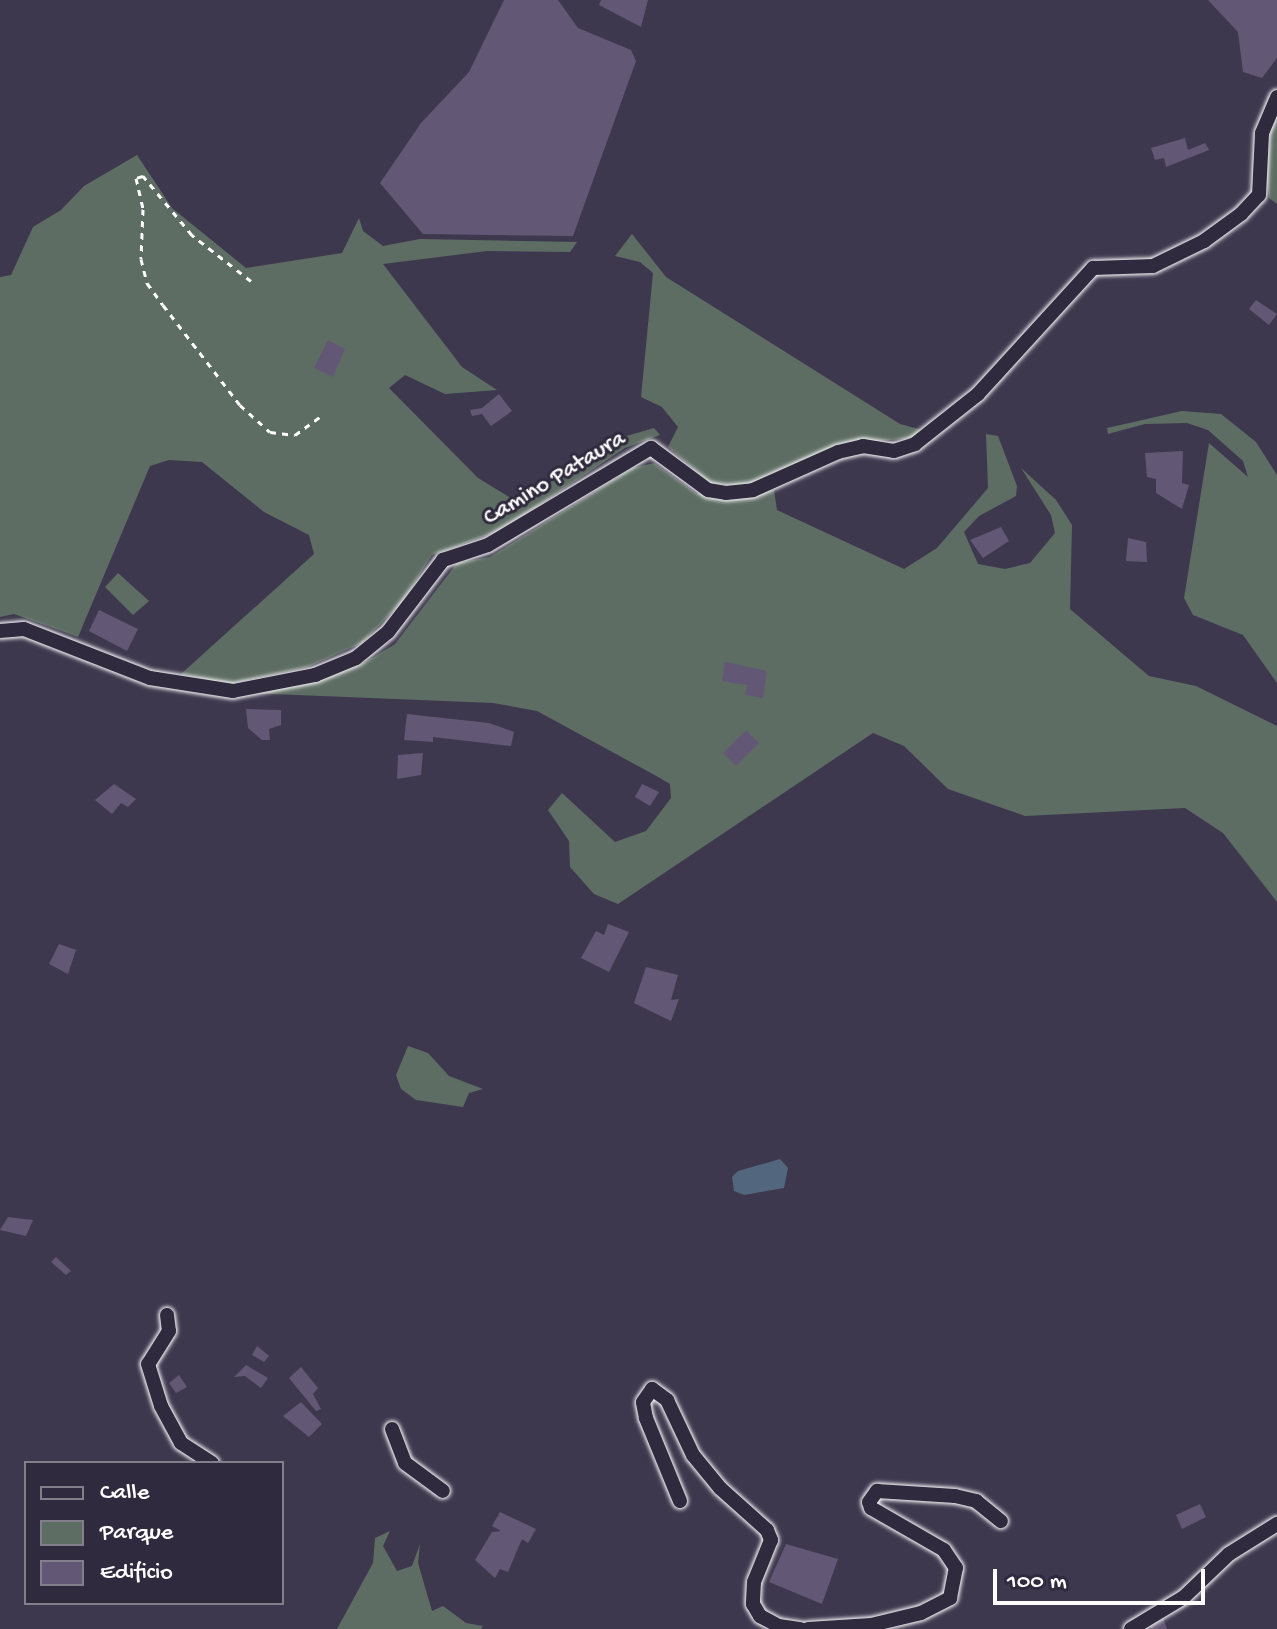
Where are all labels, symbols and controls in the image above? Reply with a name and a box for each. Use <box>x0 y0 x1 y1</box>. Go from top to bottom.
street label: Camino Pataura <box>479 425 631 533</box>
legend <box>24 1461 284 1605</box>
text: Calle <box>100 1479 149 1508</box>
text: Parque <box>100 1519 173 1548</box>
scale bar <box>997 1553 1209 1603</box>
text: Edificio <box>100 1559 173 1588</box>
text: 100 m <box>1007 1568 1067 1597</box>

